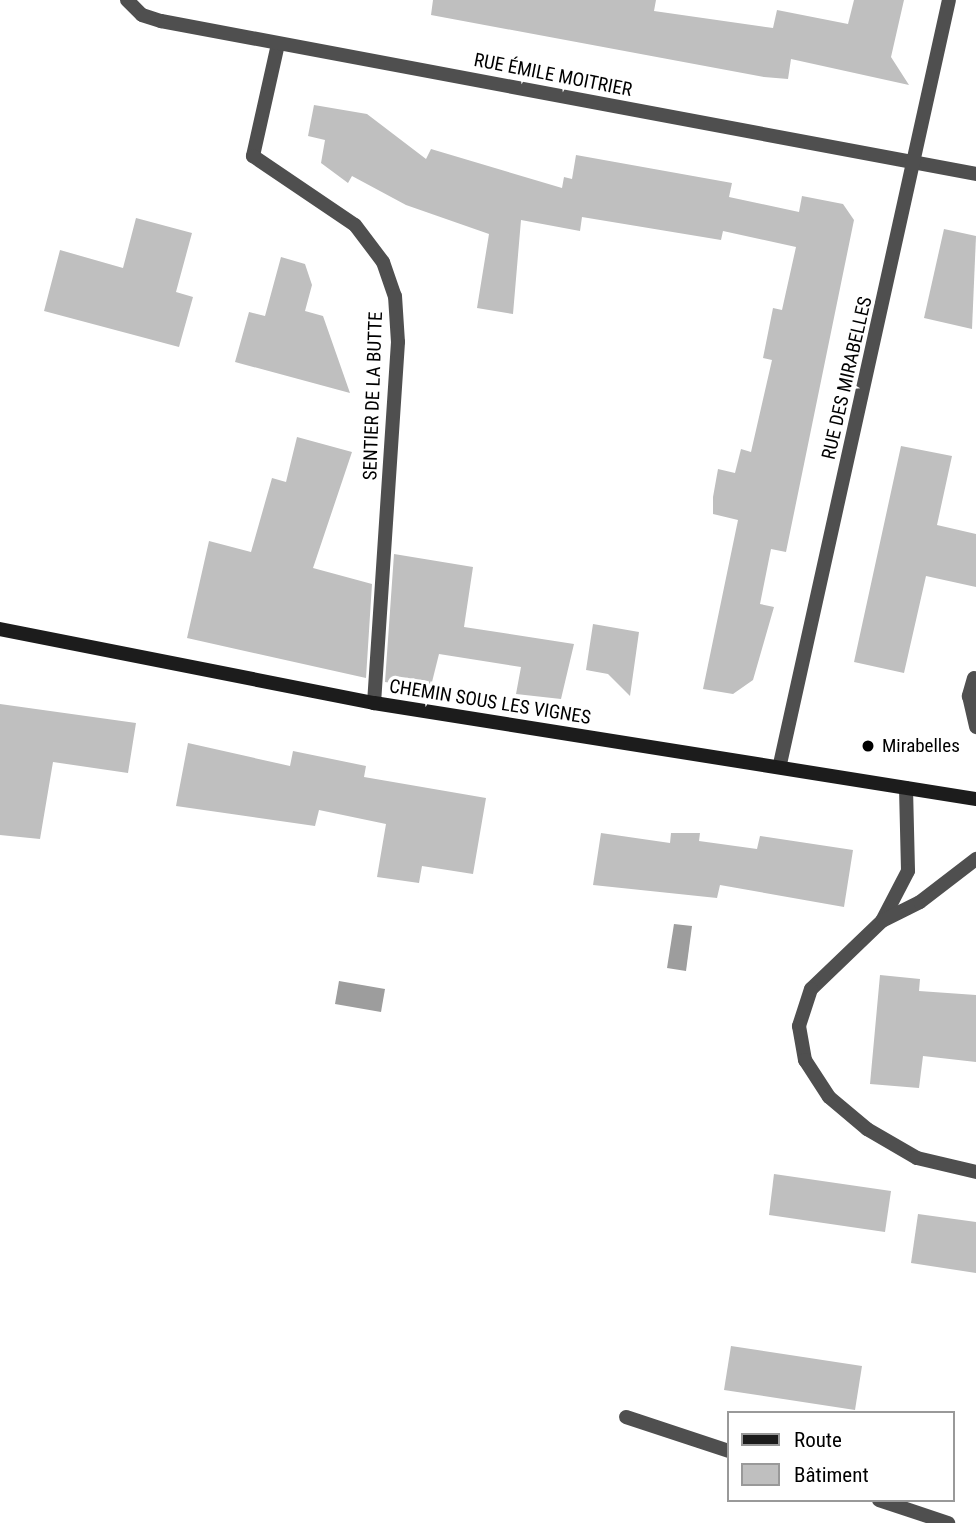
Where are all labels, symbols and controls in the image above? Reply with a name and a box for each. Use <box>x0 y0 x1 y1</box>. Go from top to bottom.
street label: RUE ÉMILE MOITRIER <box>472 49 634 101</box>
street label: RUE DES MIRABELLES <box>817 294 877 462</box>
street label: SENTIER DE LA BUTTE <box>359 311 387 481</box>
street label: CHEMIN SOUS LES VIGNES <box>388 675 592 729</box>
place label: Mirabelles <box>882 735 960 757</box>
marker: Mirabelles <box>860 738 876 754</box>
legend <box>727 1411 955 1502</box>
text: Route <box>794 1428 842 1452</box>
text: Bâtiment <box>794 1463 869 1487</box>

